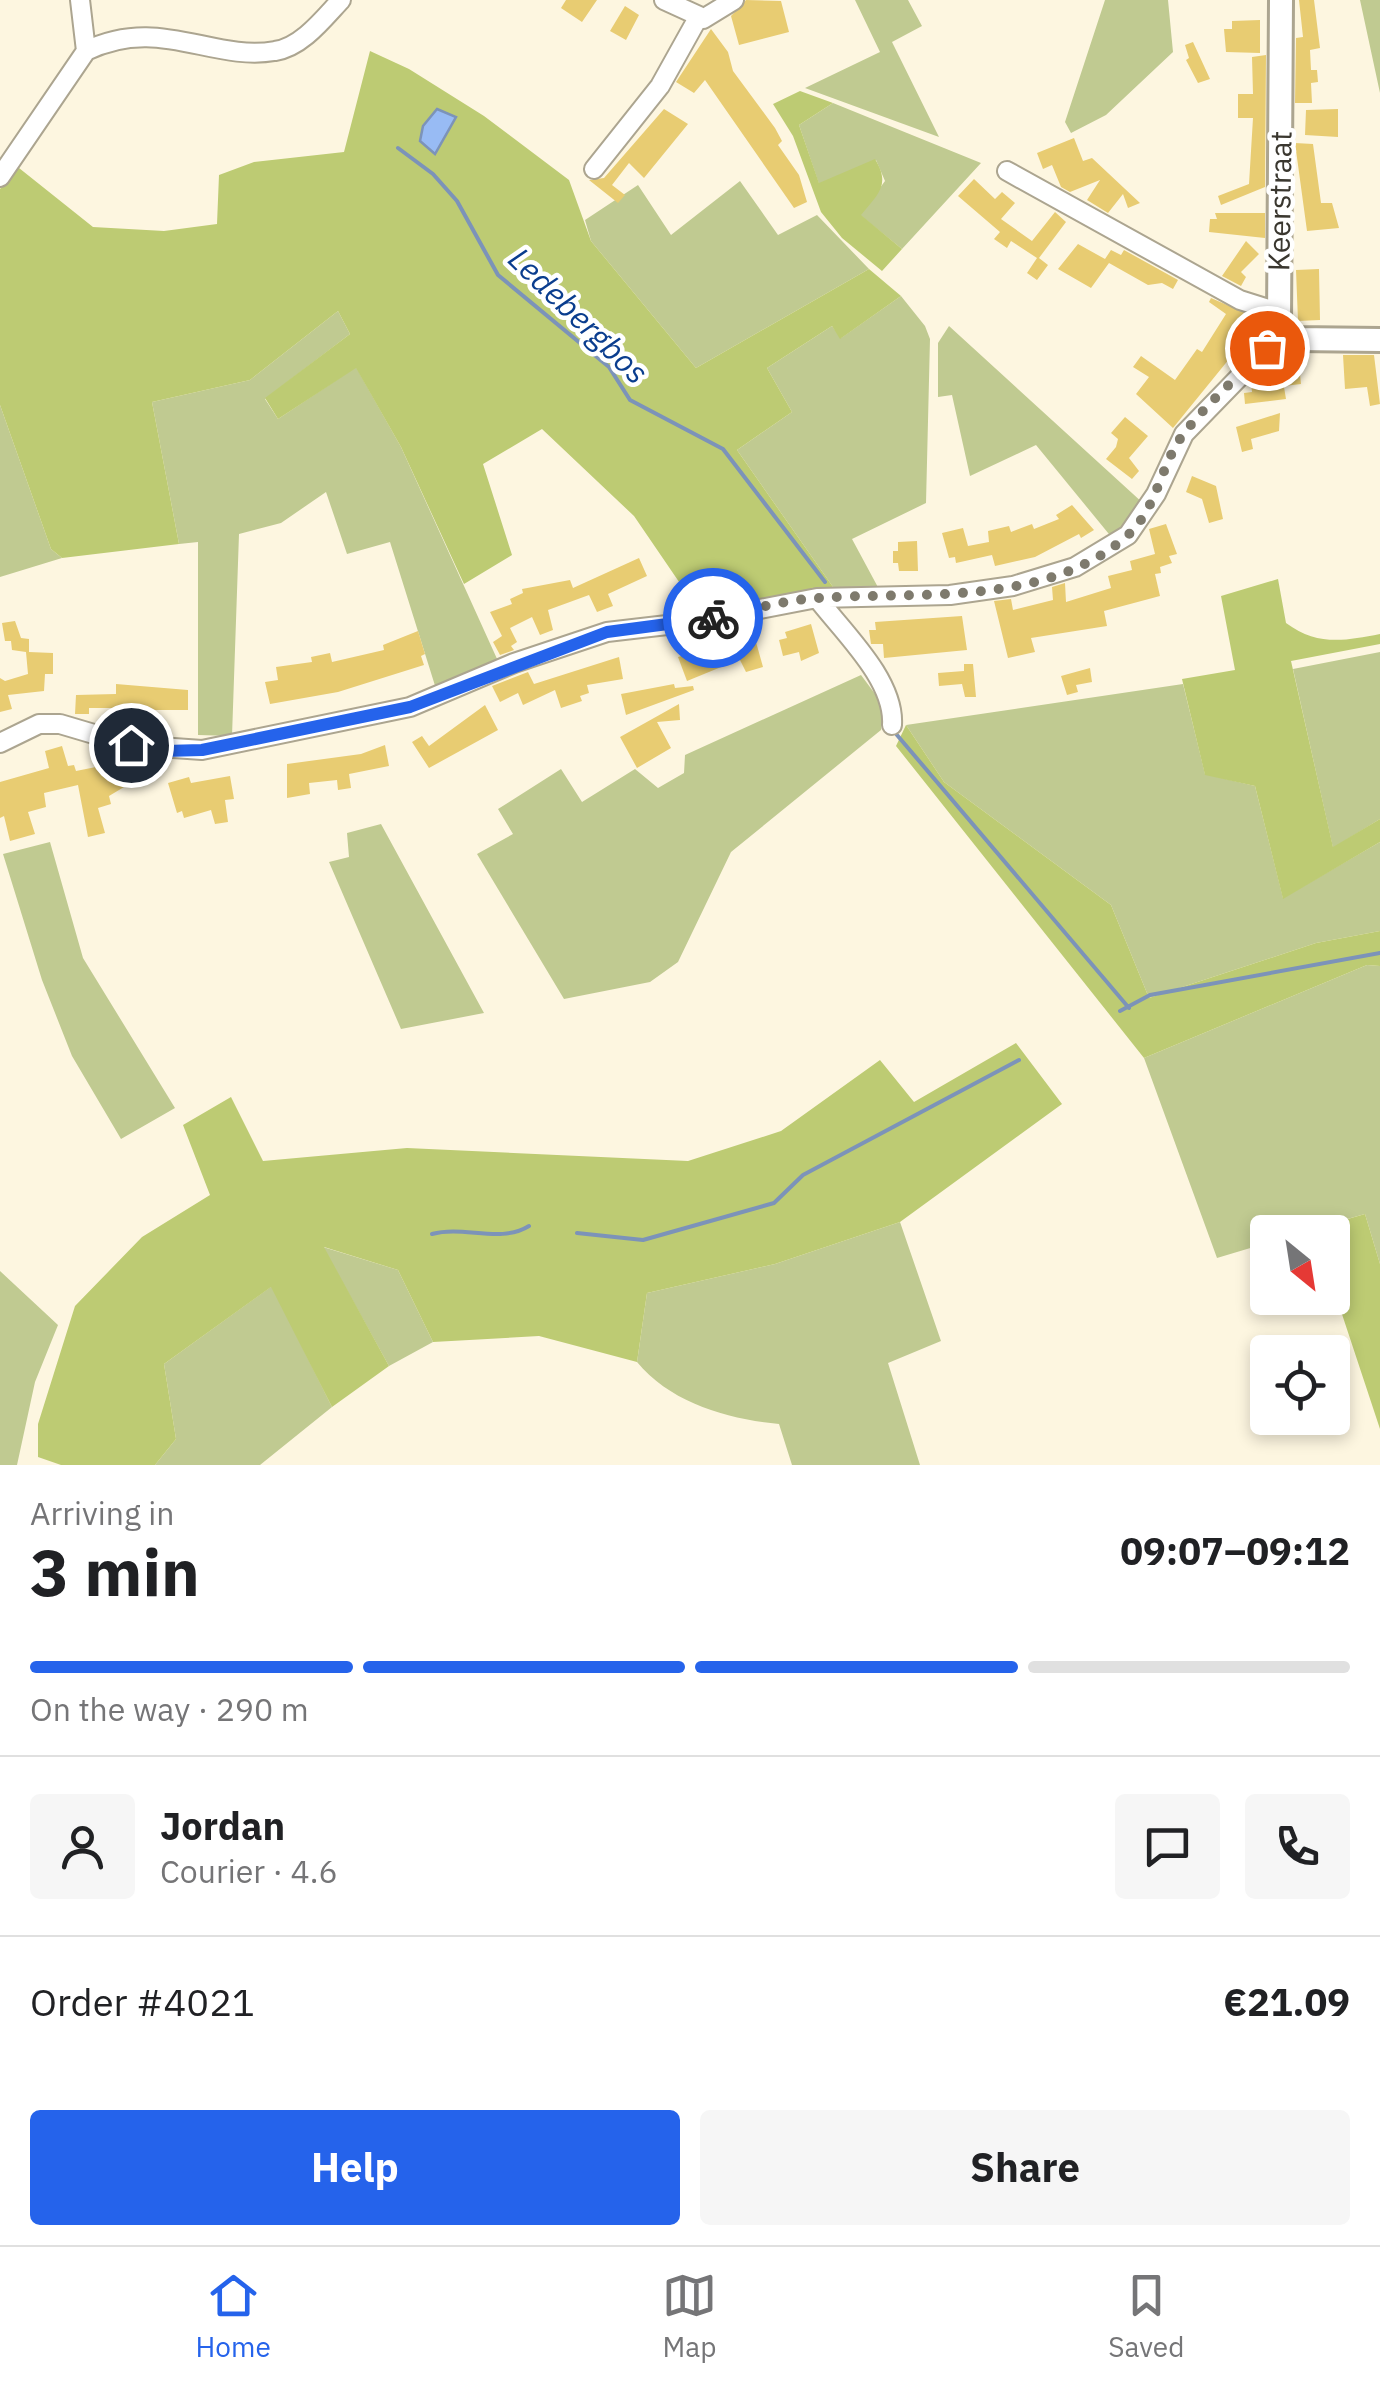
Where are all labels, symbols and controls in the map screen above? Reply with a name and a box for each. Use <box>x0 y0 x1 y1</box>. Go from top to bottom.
street label: Keerstraat <box>1258 130 1300 272</box>
water label: Ledebergbos <box>500 238 658 392</box>
pin <box>1225 306 1310 391</box>
icon: bag <box>1240 321 1295 376</box>
courier <box>663 568 763 668</box>
icon: bike <box>686 591 741 646</box>
pin <box>89 703 174 788</box>
icon: home <box>104 718 159 773</box>
north arrow <box>1250 1215 1350 1315</box>
map controls <box>1250 1215 1350 1435</box>
button: locate <box>1250 1335 1350 1435</box>
text: Arriving in <box>30 1492 175 1534</box>
text: 09:07–09:12 <box>1120 1526 1350 1575</box>
text: 3 min <box>30 1529 200 1614</box>
text: On the way · 290 m <box>30 1688 309 1730</box>
button: person <box>30 1794 135 1899</box>
button: chat <box>1115 1794 1220 1899</box>
button: phone <box>1245 1794 1350 1899</box>
text: Jordan <box>160 1801 285 1850</box>
text: Courier · 4.6 <box>160 1850 338 1892</box>
text: Order #4021 <box>30 1977 255 2026</box>
text: €21.09 <box>1223 1977 1350 2026</box>
button: Help <box>30 2110 680 2225</box>
button: Share <box>700 2110 1350 2225</box>
tab: Home <box>196 2268 271 2365</box>
tab: Map <box>662 2268 717 2365</box>
tab: Saved <box>1108 2268 1184 2365</box>

